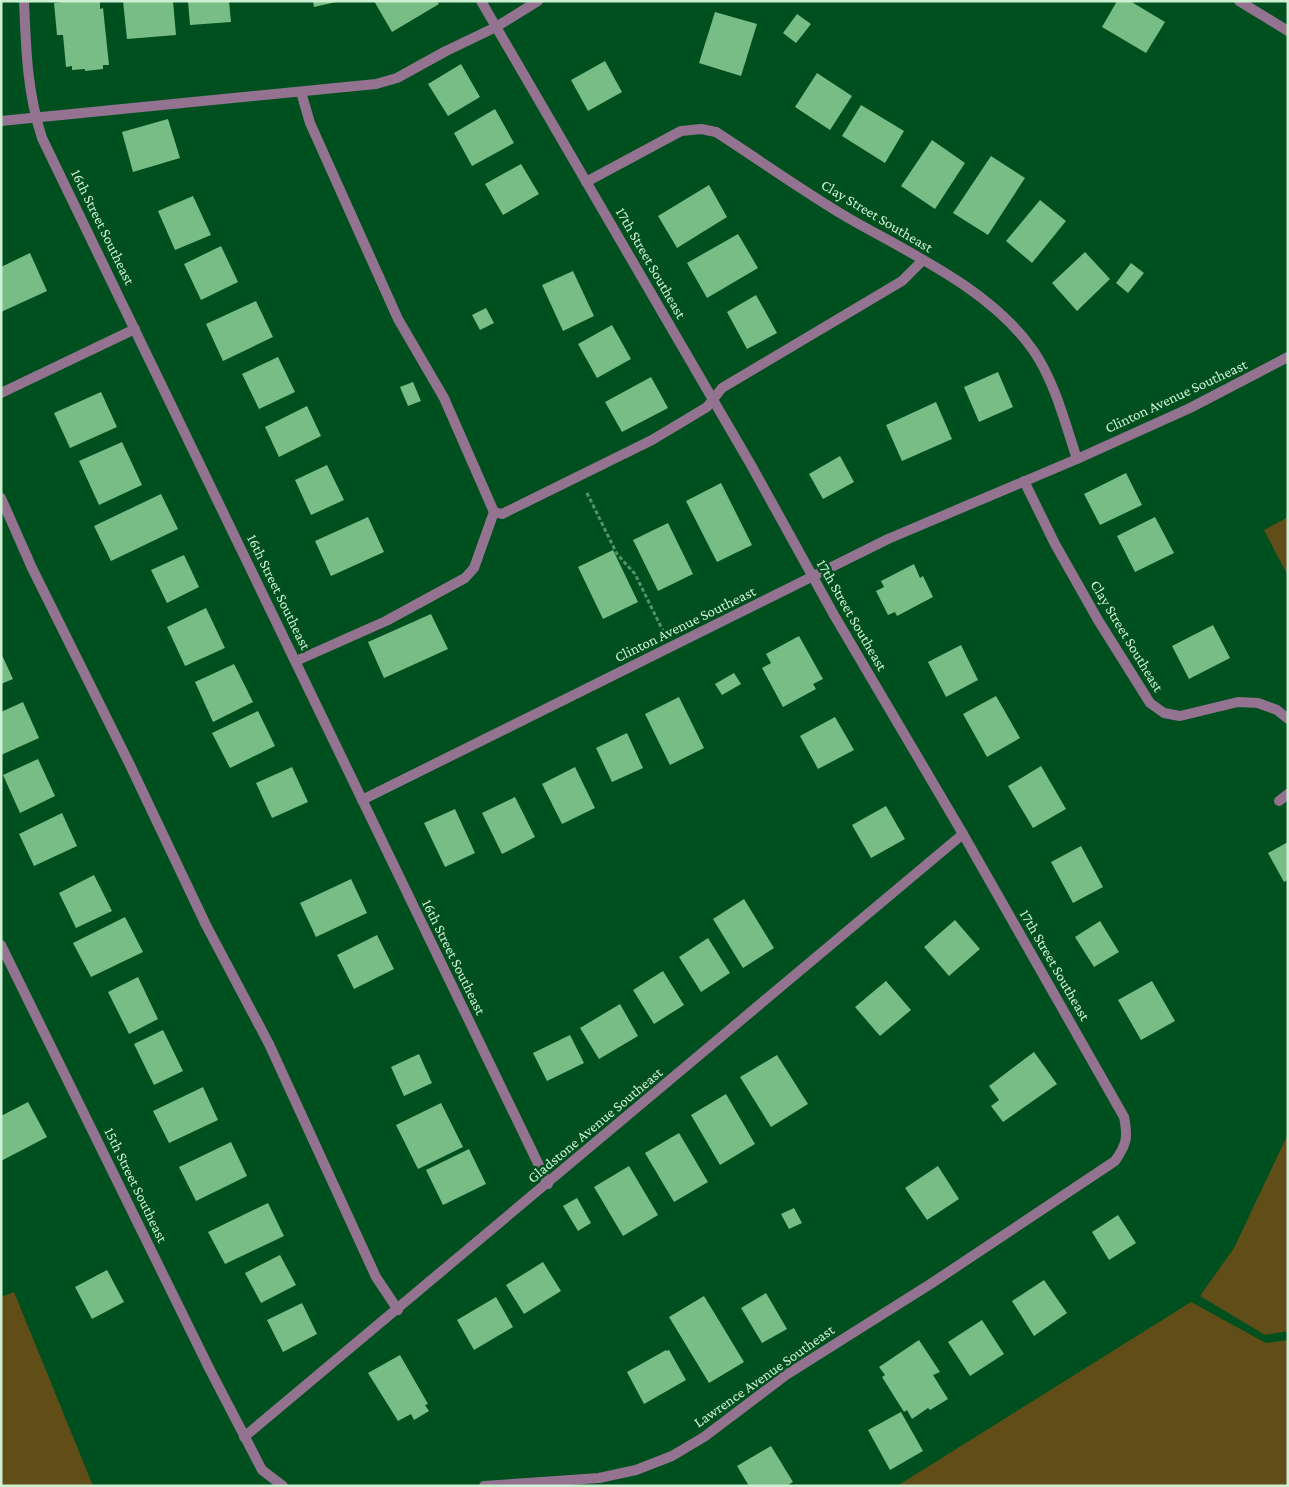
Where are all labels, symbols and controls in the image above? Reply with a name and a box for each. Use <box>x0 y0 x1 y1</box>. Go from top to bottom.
street label: 16th Street Southeast <box>68 167 138 288</box>
street label: Clay Street Southeast <box>818 176 937 257</box>
street label: 17th Street Southeast <box>613 205 690 322</box>
street label: Clinton Avenue Southeast <box>1102 356 1250 436</box>
street label: 16th Street Southeast <box>244 532 314 653</box>
street label: 17th Street Southeast <box>814 557 891 674</box>
street label: Clay Street Southeast <box>1087 577 1167 696</box>
street label: Clinton Avenue Southeast <box>612 582 759 665</box>
street label: 16th Street Southeast <box>419 897 489 1018</box>
street label: 17th Street Southeast <box>1017 907 1094 1024</box>
street label: Gladstone Avenue Southeast <box>524 1063 666 1186</box>
street label: 15th Street Southeast <box>101 1125 171 1246</box>
street label: Lawrence Avenue Southeast <box>691 1321 838 1431</box>

